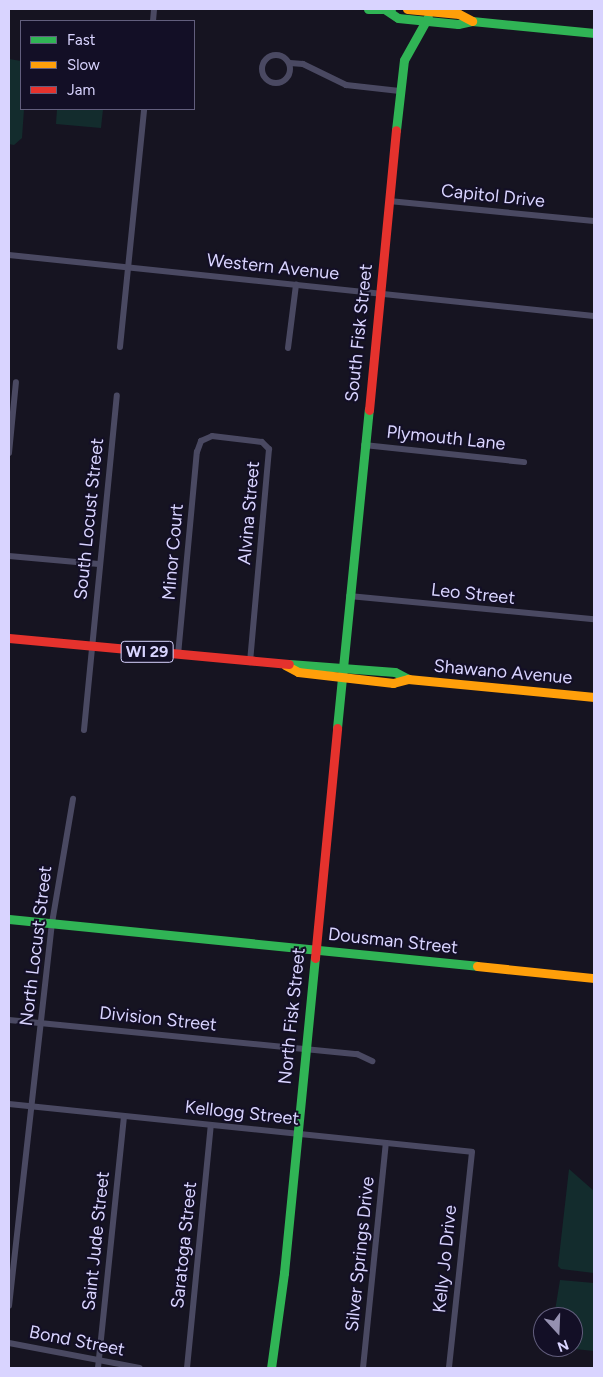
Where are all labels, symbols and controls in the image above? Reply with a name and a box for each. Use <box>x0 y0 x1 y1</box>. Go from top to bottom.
legend <box>20 20 195 110</box>
text: Fast <box>67 31 95 49</box>
text: Slow <box>67 56 100 74</box>
text: Jam <box>67 81 95 99</box>
street label: Capitol Drive <box>440 180 546 212</box>
street label: Western Avenue <box>206 249 340 285</box>
street label: South Fisk Street <box>341 263 377 403</box>
street label: Plymouth Lane <box>386 421 506 455</box>
street label: South Locust Street <box>70 437 108 601</box>
street label: Alvina Street <box>234 460 264 566</box>
street label: Minor Court <box>158 503 188 601</box>
street label: Leo Street <box>430 579 516 609</box>
road number: WI 29 <box>120 638 174 666</box>
street label: Shawano Avenue <box>433 655 573 689</box>
street label: North Locust Street <box>15 865 57 1027</box>
street label: Dousman Street <box>327 923 459 959</box>
street label: North Fisk Street <box>274 946 310 1086</box>
street label: Division Street <box>98 1002 218 1036</box>
street label: Kellogg Street <box>184 1096 300 1130</box>
street label: Saint Jude Street <box>78 1170 114 1312</box>
street label: Silver Springs Drive <box>341 1175 379 1333</box>
street label: Saratoga Street <box>167 1181 201 1309</box>
street label: Kelly Jo Drive <box>429 1204 461 1314</box>
north arrow <box>533 1307 583 1357</box>
street label: Bond Street <box>27 1321 127 1361</box>
text: N <box>555 1336 571 1355</box>

